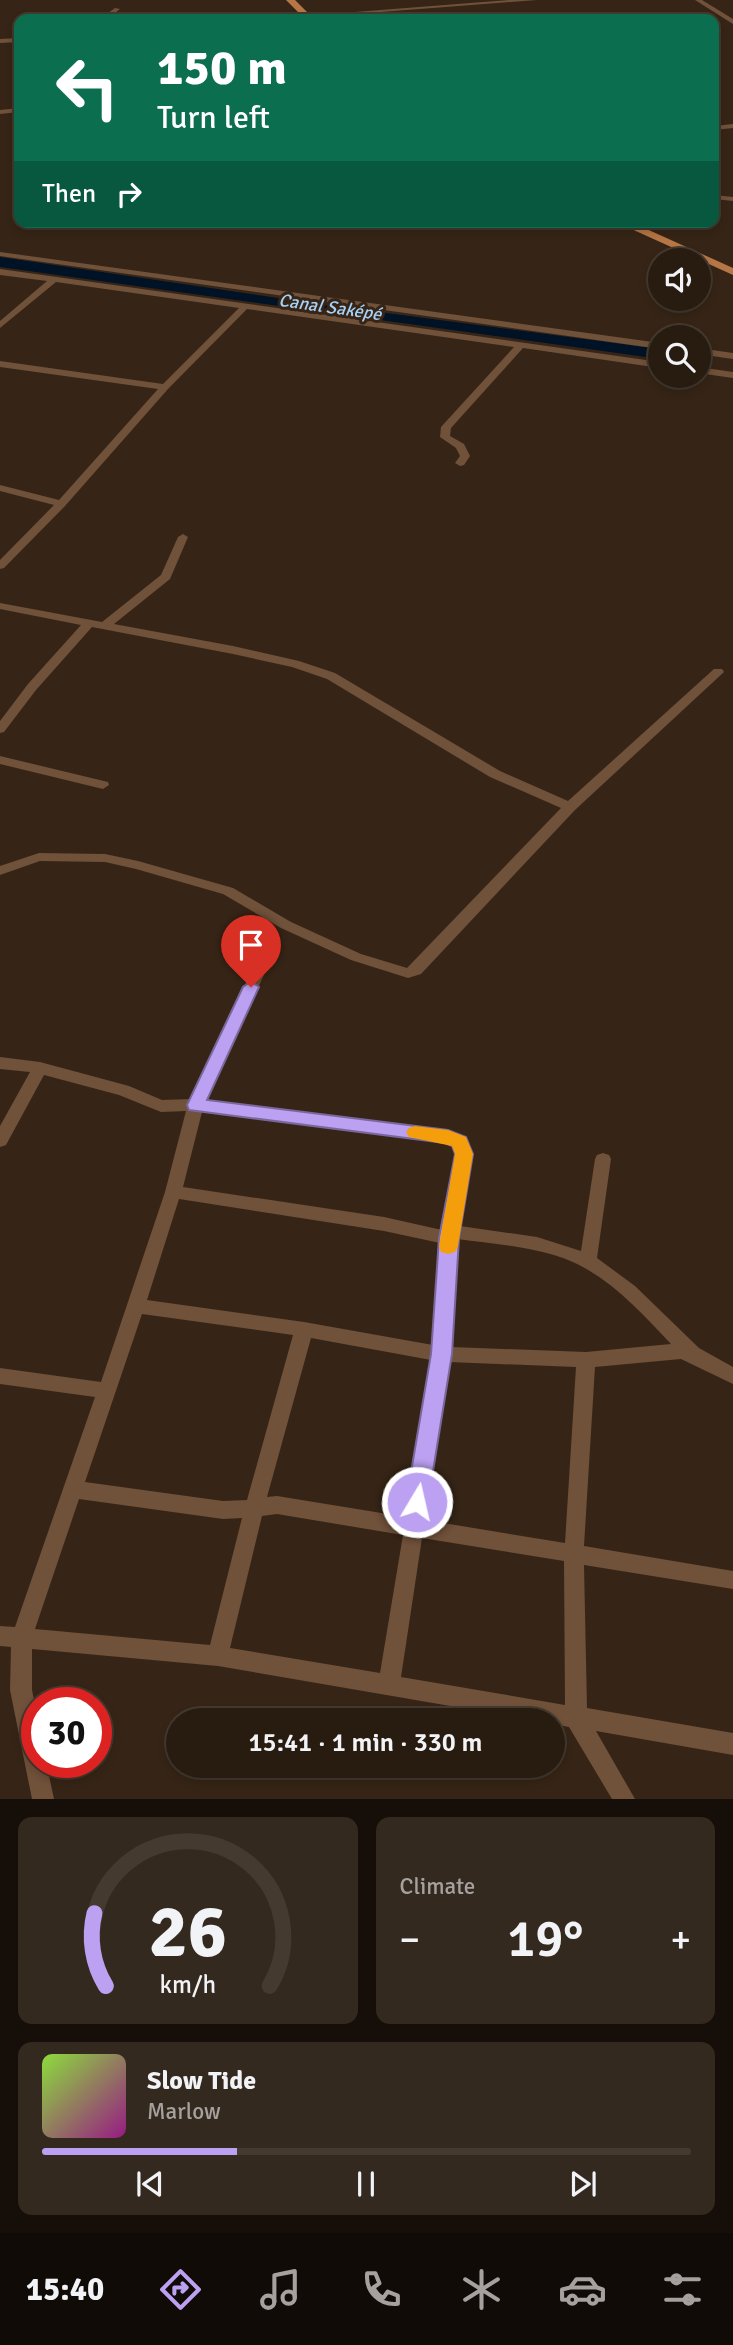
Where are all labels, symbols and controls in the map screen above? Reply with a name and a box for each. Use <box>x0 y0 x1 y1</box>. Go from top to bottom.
text: 150 m <box>157 38 287 98</box>
icon: left <box>42 42 133 133</box>
text: Turn left <box>157 98 270 137</box>
icon: right <box>110 175 148 213</box>
text: Then <box>42 178 96 210</box>
map controls <box>648 248 711 388</box>
button: sound <box>648 248 711 311</box>
water label: Canal Saképé <box>277 289 385 325</box>
button: search <box>648 325 711 388</box>
pin <box>221 915 281 987</box>
icon: arrive <box>232 926 270 964</box>
position arrow <box>380 1465 454 1539</box>
speed limit sign: 30 <box>21 1687 112 1778</box>
text: 15:41 · 1 min · 330 m <box>249 1727 482 1759</box>
text: Climate <box>400 1872 475 1901</box>
text: 26 <box>148 1889 227 1978</box>
text: 19° <box>507 1907 583 1971</box>
text: − <box>400 1916 420 1963</box>
text: + <box>670 1916 691 1963</box>
text: km/h <box>159 1969 216 2000</box>
text: Slow Tide <box>147 2065 256 2097</box>
text: Marlow <box>147 2097 221 2126</box>
icon: previous <box>131 2165 169 2203</box>
icon: pause <box>347 2165 385 2203</box>
icon: next <box>564 2165 602 2203</box>
icon: directions <box>156 2265 205 2314</box>
icon: music <box>256 2265 305 2314</box>
icon: phone <box>357 2265 406 2314</box>
icon: climate <box>457 2265 506 2314</box>
icon: car <box>558 2265 607 2314</box>
icon: filters <box>658 2265 707 2314</box>
text: 15:40 <box>26 2270 104 2309</box>

